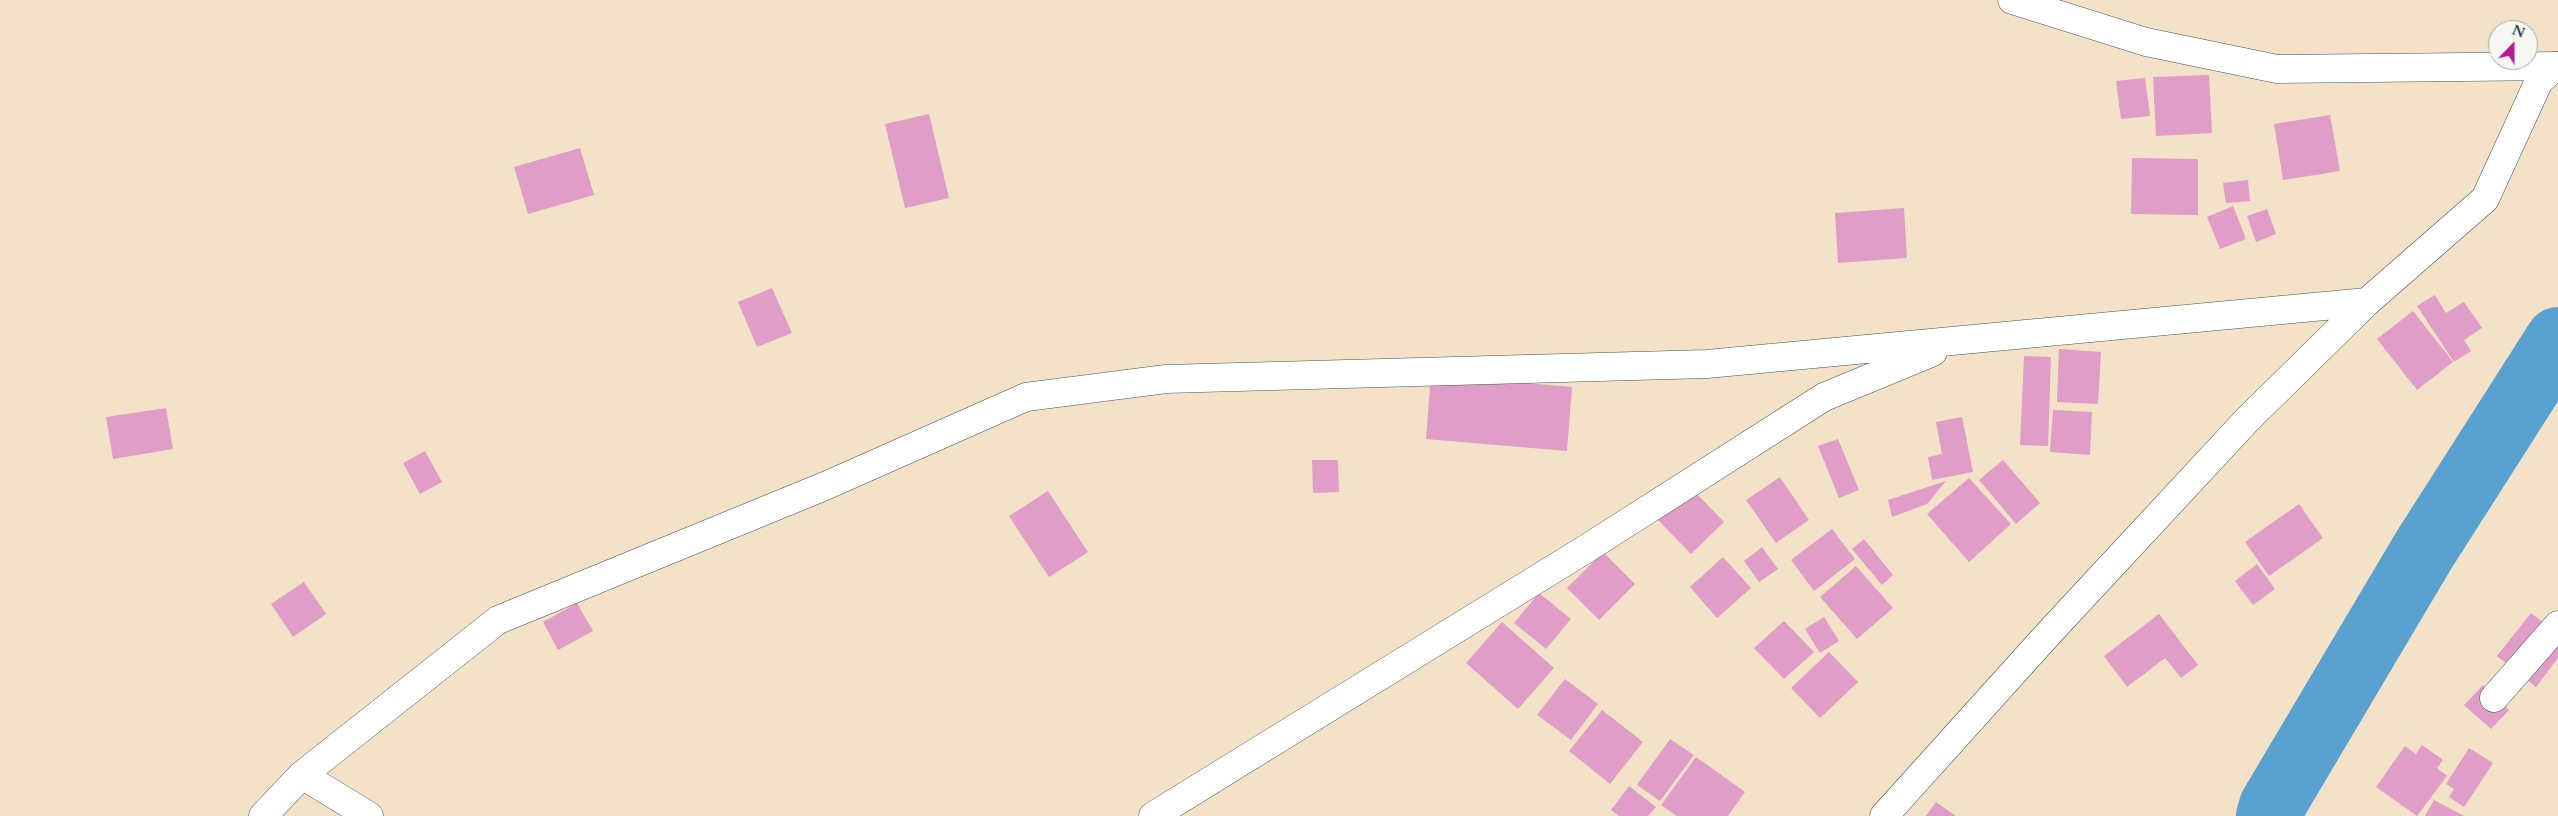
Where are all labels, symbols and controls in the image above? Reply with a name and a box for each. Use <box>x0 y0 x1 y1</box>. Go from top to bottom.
north arrow <box>2488 20 2538 70</box>
text: N <box>2509 20 2528 43</box>

